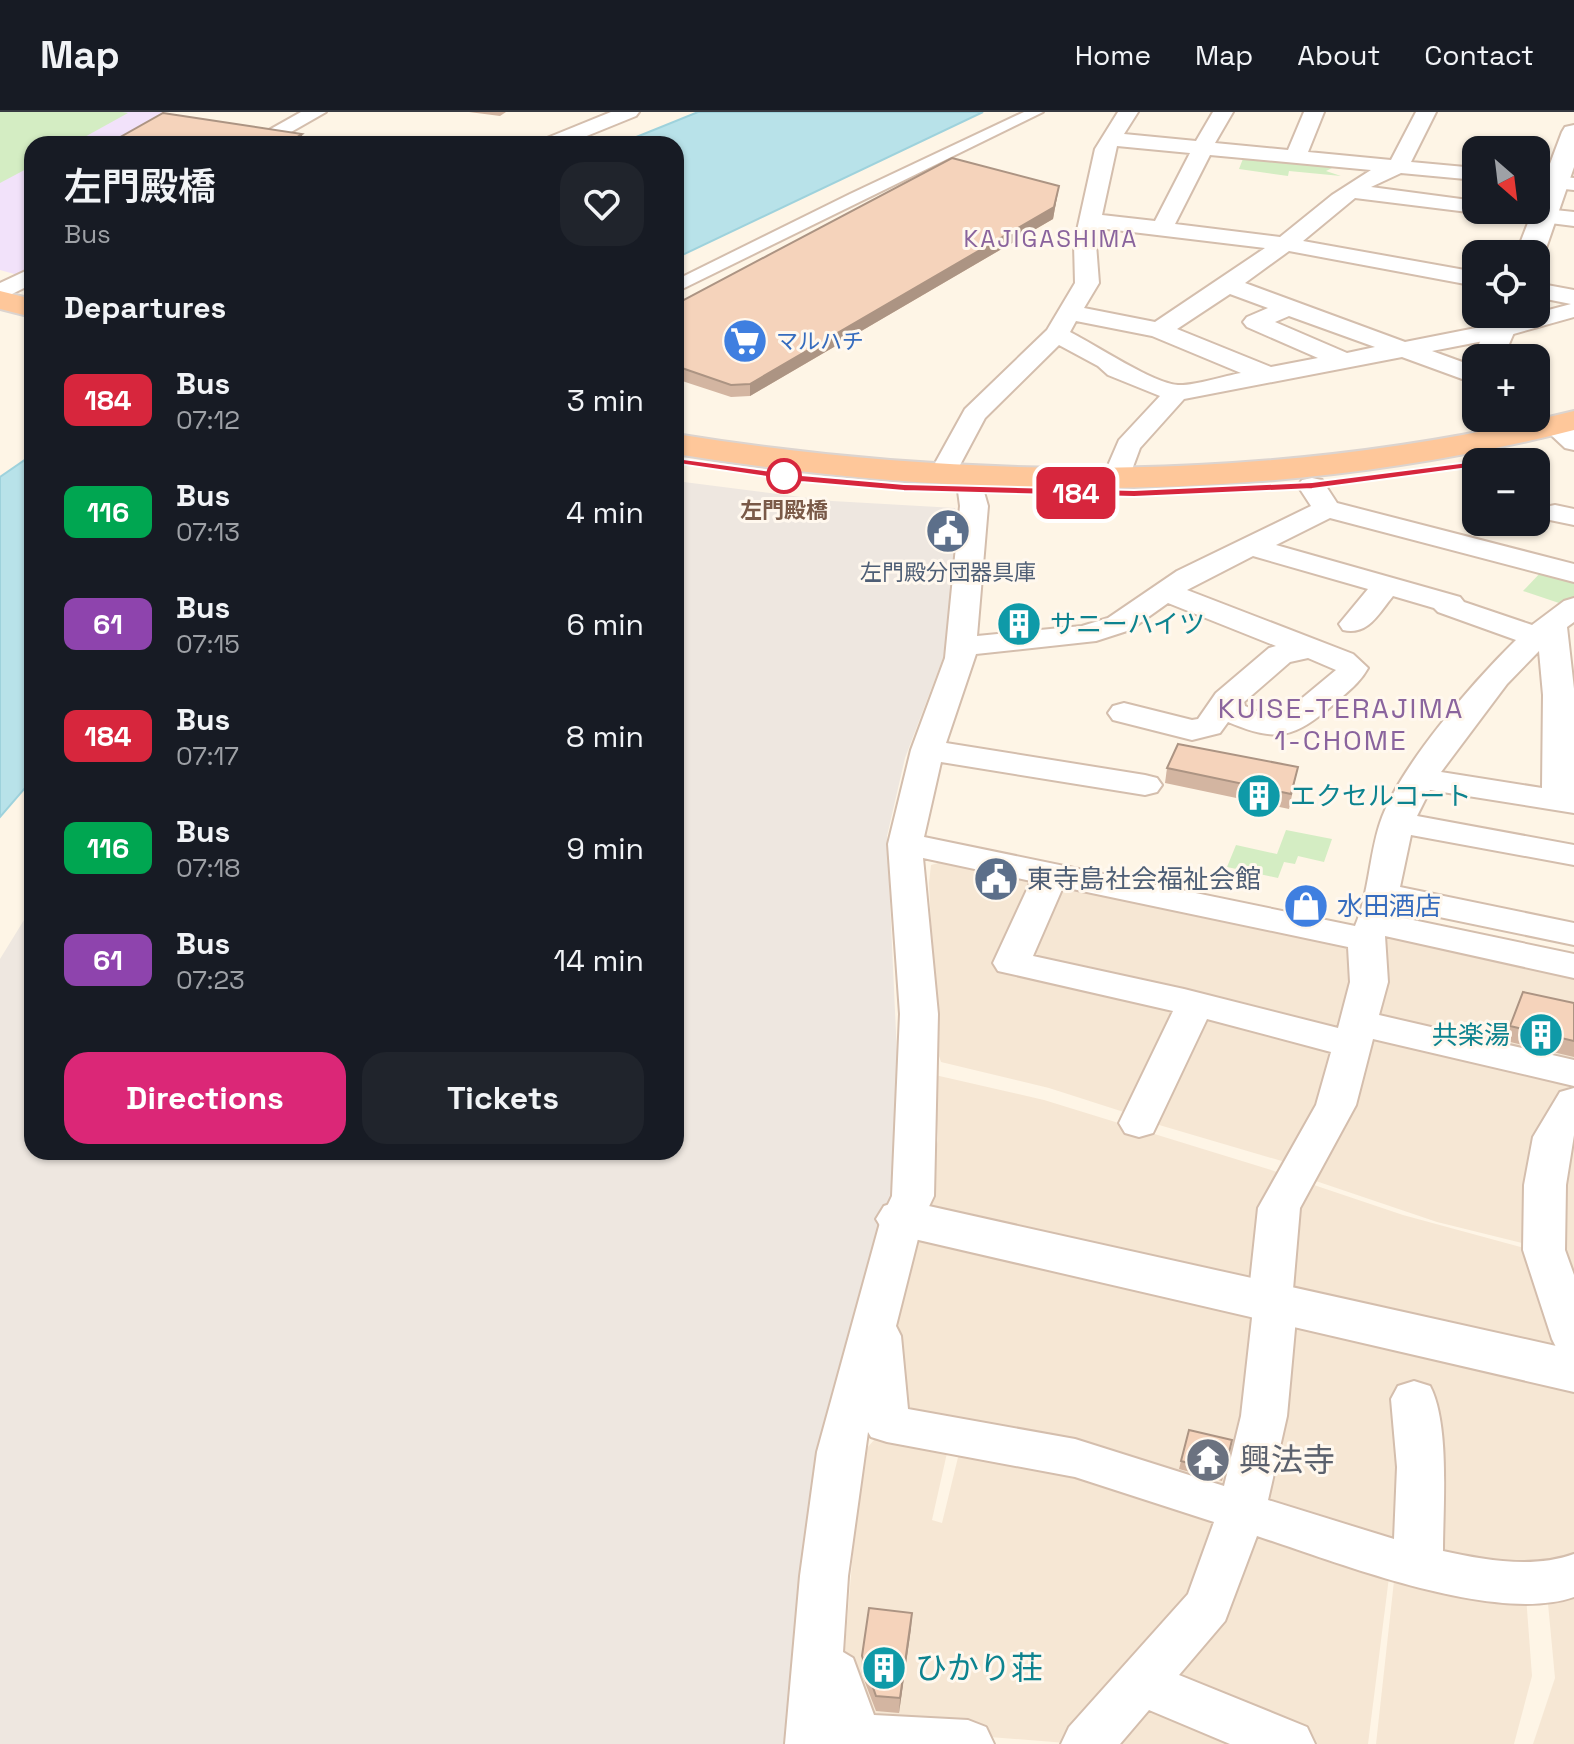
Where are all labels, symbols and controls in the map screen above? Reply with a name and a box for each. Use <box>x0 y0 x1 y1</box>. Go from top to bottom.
text: Map <box>40 31 120 79</box>
text: Home <box>1075 37 1151 73</box>
text: Map <box>1195 37 1253 73</box>
text: About <box>1297 37 1380 73</box>
text: Contact <box>1424 37 1534 73</box>
north arrow <box>1462 136 1550 224</box>
map controls <box>1462 136 1550 536</box>
button: heart <box>560 162 644 246</box>
text: 左門殿橋 <box>64 163 216 211</box>
text: Bus <box>64 217 111 251</box>
district label: KAJIGASHIMA <box>964 223 1138 254</box>
button: locate <box>1462 240 1550 328</box>
text: Departures <box>64 288 226 327</box>
supermarket icon: マルハチ <box>721 317 769 365</box>
place label: マルハチ <box>776 327 864 355</box>
button: + <box>1462 344 1550 432</box>
text: Bus <box>176 364 230 403</box>
text: 3 min <box>567 381 644 420</box>
text: 184 <box>84 382 132 418</box>
text: 07:12 <box>176 403 240 437</box>
button: − <box>1462 448 1550 536</box>
marker: 左門殿橋 <box>767 459 801 493</box>
line badge: 184 <box>1030 467 1122 519</box>
text: 184 <box>1052 475 1100 511</box>
text: Bus <box>176 476 230 515</box>
text: 4 min <box>566 493 644 532</box>
text: 116 <box>87 494 129 530</box>
place label: 左門殿橋 <box>740 496 828 524</box>
public building icon: 左門殿分団器具庫 <box>924 507 972 555</box>
text: 07:13 <box>176 515 240 549</box>
place label: 左門殿分団器具庫 <box>860 558 1036 586</box>
text: Bus <box>176 588 230 627</box>
building icon: サニーハイツ <box>995 600 1043 648</box>
text: 6 min <box>566 605 644 644</box>
text: 61 <box>93 606 123 642</box>
place label: サニーハイツ <box>1050 607 1205 641</box>
text: 07:15 <box>176 627 240 661</box>
district label: KUISE-TERAJIMA 1-CHOME <box>1218 690 1464 758</box>
text: Bus <box>176 700 230 739</box>
text: 8 min <box>566 717 644 756</box>
text: 184 <box>84 718 132 754</box>
text: 07:17 <box>176 739 239 773</box>
building icon: エクセルコート <box>1235 772 1283 820</box>
place label: エクセルコート <box>1290 779 1471 813</box>
text: Bus <box>176 812 230 851</box>
text: 9 min <box>566 829 644 868</box>
text: 116 <box>87 830 129 866</box>
text: 07:18 <box>176 851 241 885</box>
public building icon: 東寺島社会福祉会館 <box>972 855 1020 903</box>
place label: 東寺島社会福祉会館 <box>1027 862 1261 896</box>
shop icon: 水田酒店 <box>1282 882 1330 930</box>
place label: 水田酒店 <box>1337 889 1441 923</box>
text: Bus <box>176 924 230 963</box>
text: 14 min <box>553 941 644 980</box>
text: 61 <box>93 942 123 978</box>
text: 07:23 <box>176 963 245 997</box>
building icon: 共楽湯 <box>1517 1011 1565 1059</box>
place label: 共楽湯 <box>1432 1018 1510 1052</box>
button: Directions <box>64 1052 346 1144</box>
button: Tickets <box>362 1052 644 1144</box>
temple icon: 興法寺 <box>1184 1436 1232 1484</box>
place label: 興法寺 <box>1239 1440 1335 1480</box>
building icon: ひかり荘 <box>860 1644 908 1692</box>
place label: ひかり荘 <box>915 1648 1043 1688</box>

